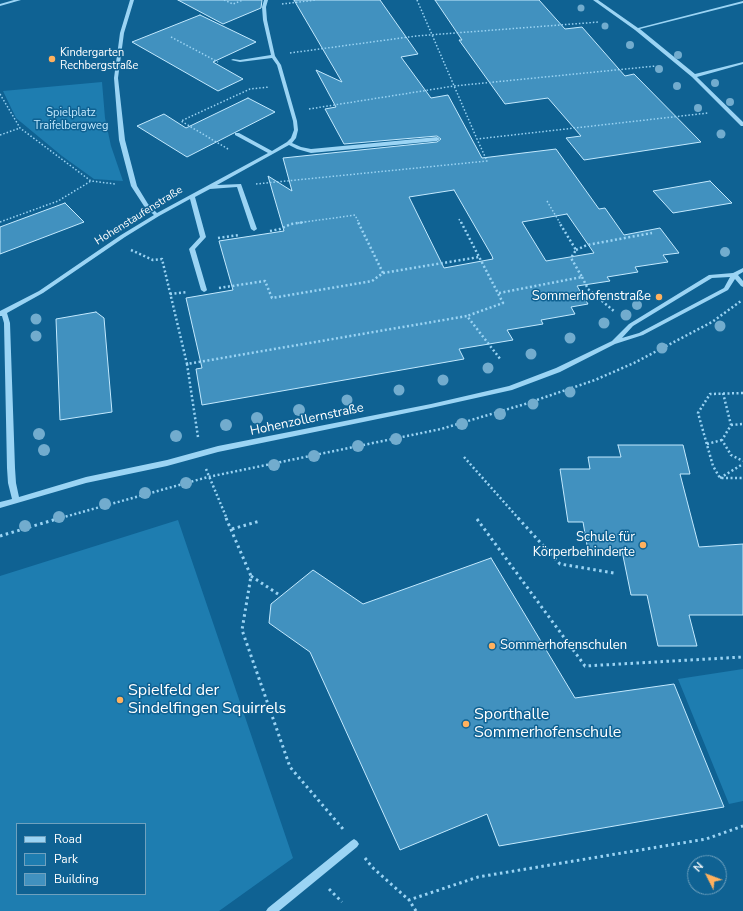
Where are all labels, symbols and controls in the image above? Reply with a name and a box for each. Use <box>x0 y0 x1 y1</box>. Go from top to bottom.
place label: Kindergarten Rechbergstraße <box>60 46 138 72</box>
marker: Kindergarten Rechbergstraße <box>47 54 57 64</box>
park label: Spielplatz Traifelbergweg <box>34 106 108 132</box>
street label: Hohenstaufenstraße <box>93 184 185 248</box>
place label: Sommerhofenstraße <box>532 289 651 305</box>
marker: Sommerhofenstraße <box>654 292 664 302</box>
street label: Hohenzollernstraße <box>249 400 365 440</box>
place label: Schule für Körperbehinderte <box>533 530 635 561</box>
marker: Schule für Körperbehinderte <box>638 540 648 550</box>
place label: Sommerhofenschulen <box>500 638 627 654</box>
marker: Sommerhofenschulen <box>487 641 497 651</box>
place label: Spielfeld der Sindelfingen Squirrels <box>128 681 286 719</box>
marker: Spielfeld der Sindelfingen Squirrels <box>115 695 125 705</box>
place label: Sporthalle Sommerhofenschule <box>474 705 621 743</box>
marker: Sporthalle Sommerhofenschule <box>461 719 471 729</box>
legend <box>16 823 146 895</box>
text: Road <box>54 831 82 847</box>
text: Park <box>54 851 78 867</box>
north arrow <box>687 855 727 895</box>
text: N <box>690 859 707 875</box>
text: Building <box>54 871 99 887</box>

